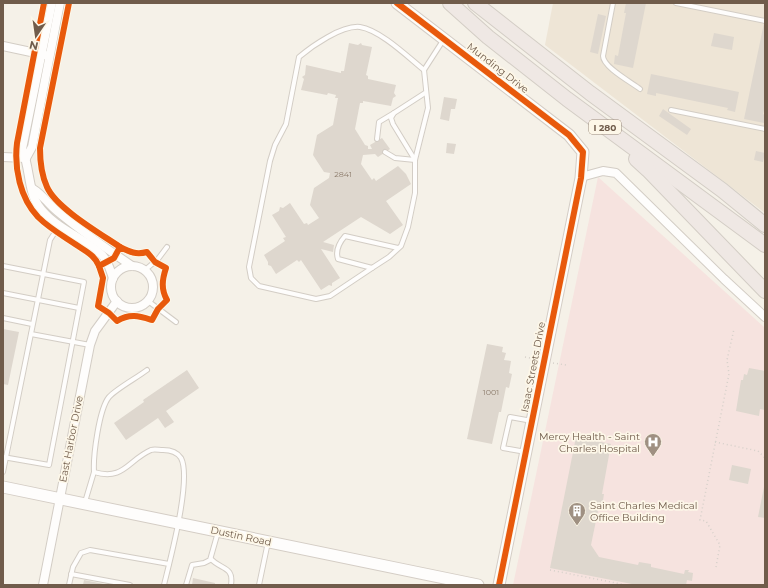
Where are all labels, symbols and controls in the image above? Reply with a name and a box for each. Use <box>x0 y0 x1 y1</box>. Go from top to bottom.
north arrow <box>16 16 56 56</box>
text: N <box>28 38 40 54</box>
street label: Munding Drive <box>464 40 532 96</box>
road number: I 280 <box>589 120 621 134</box>
house number: 2841 <box>334 169 352 179</box>
street label: Isaac Streets Drive <box>518 321 548 413</box>
house number: 1001 <box>483 387 499 397</box>
street label: East Harbor Drive <box>56 395 86 483</box>
place label: Mercy Health - Saint Charles Hospital <box>539 430 640 455</box>
hospital icon: Mercy Health - Saint Charles Hospital <box>643 432 663 457</box>
place label: Saint Charles Medical Office Building <box>590 499 697 524</box>
building icon: Saint Charles Medical Office Building <box>567 501 587 526</box>
street label: Dustin Road <box>209 523 273 549</box>

